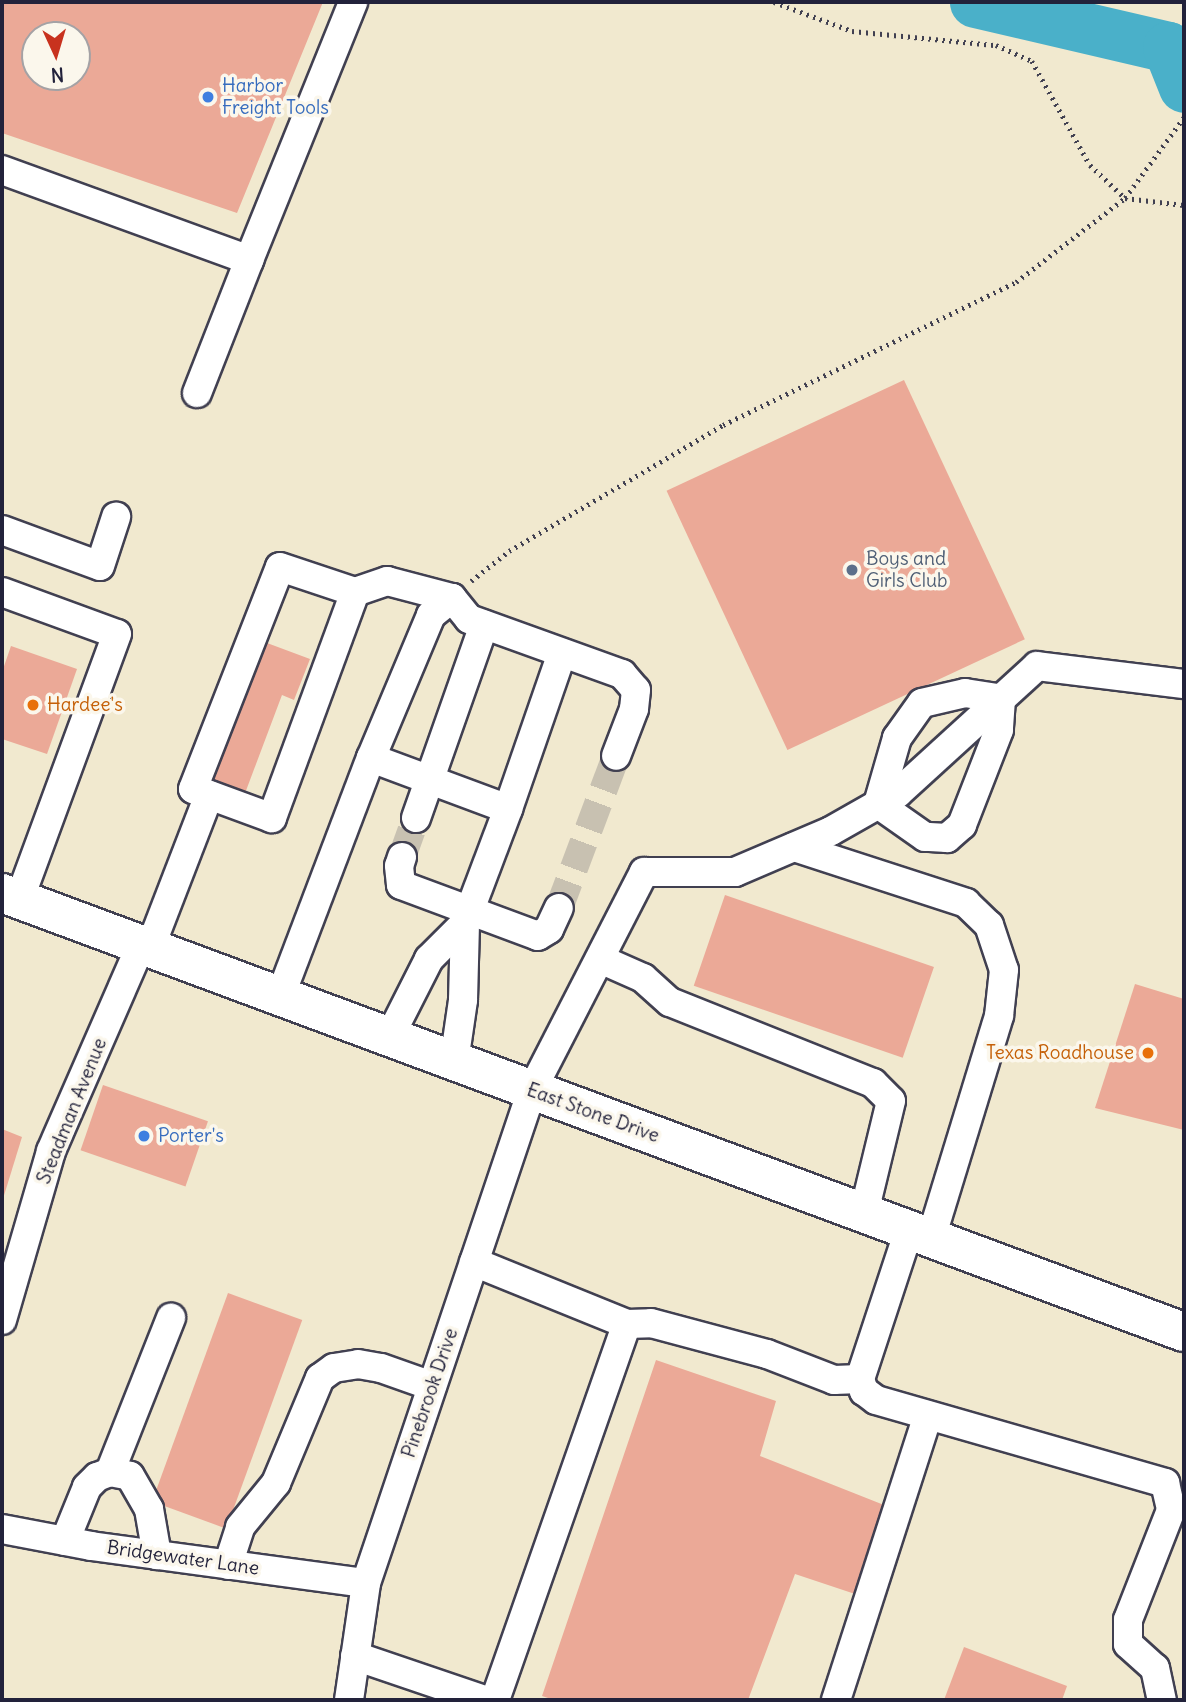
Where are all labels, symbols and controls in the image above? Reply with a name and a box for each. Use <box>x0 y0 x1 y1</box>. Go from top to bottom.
north arrow <box>21 21 91 91</box>
text: N <box>50 63 65 87</box>
place label: Harbor Freight Tools <box>222 75 329 119</box>
marker: Harbor Freight Tools <box>200 89 216 105</box>
place label: Boys and Girls Club <box>866 548 947 592</box>
marker: Boys and Girls Club <box>844 562 860 578</box>
place label: Hardee's <box>47 694 123 716</box>
marker: Hardee's <box>25 697 41 713</box>
street label: Steadman Avenue <box>32 1035 112 1187</box>
place label: Texas Roadhouse <box>986 1042 1134 1064</box>
marker: Texas Roadhouse <box>1140 1045 1156 1061</box>
street label: East Stone Drive <box>524 1078 662 1148</box>
place label: Porter's <box>158 1125 224 1147</box>
marker: Porter's <box>136 1128 152 1144</box>
street label: Pinebrook Drive <box>397 1325 463 1461</box>
street label: Bridgewater Lane <box>106 1536 260 1580</box>

